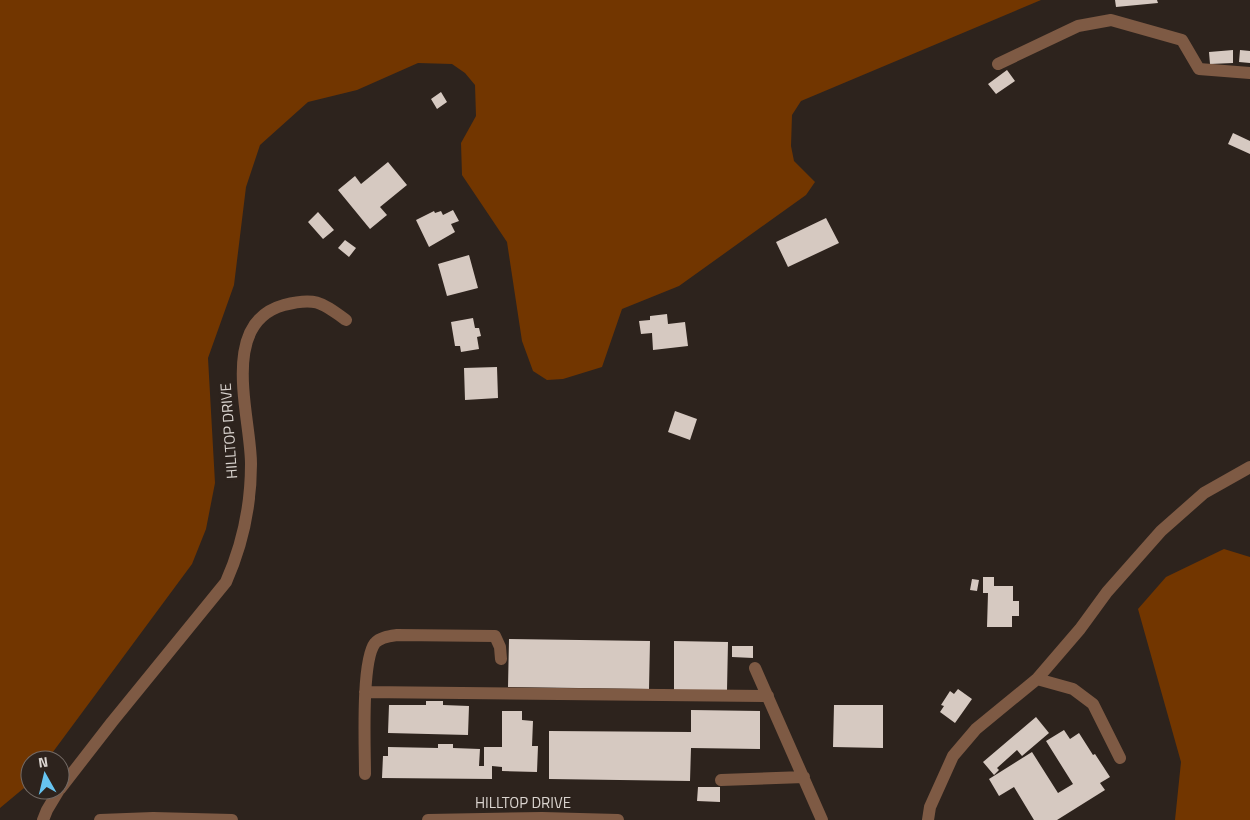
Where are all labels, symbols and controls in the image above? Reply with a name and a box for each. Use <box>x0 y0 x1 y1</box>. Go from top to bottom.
street label: HILLTOP DRIVE <box>214 382 243 480</box>
north arrow <box>20 750 70 800</box>
text: N <box>37 751 49 773</box>
street label: HILLTOP DRIVE <box>475 791 571 814</box>

